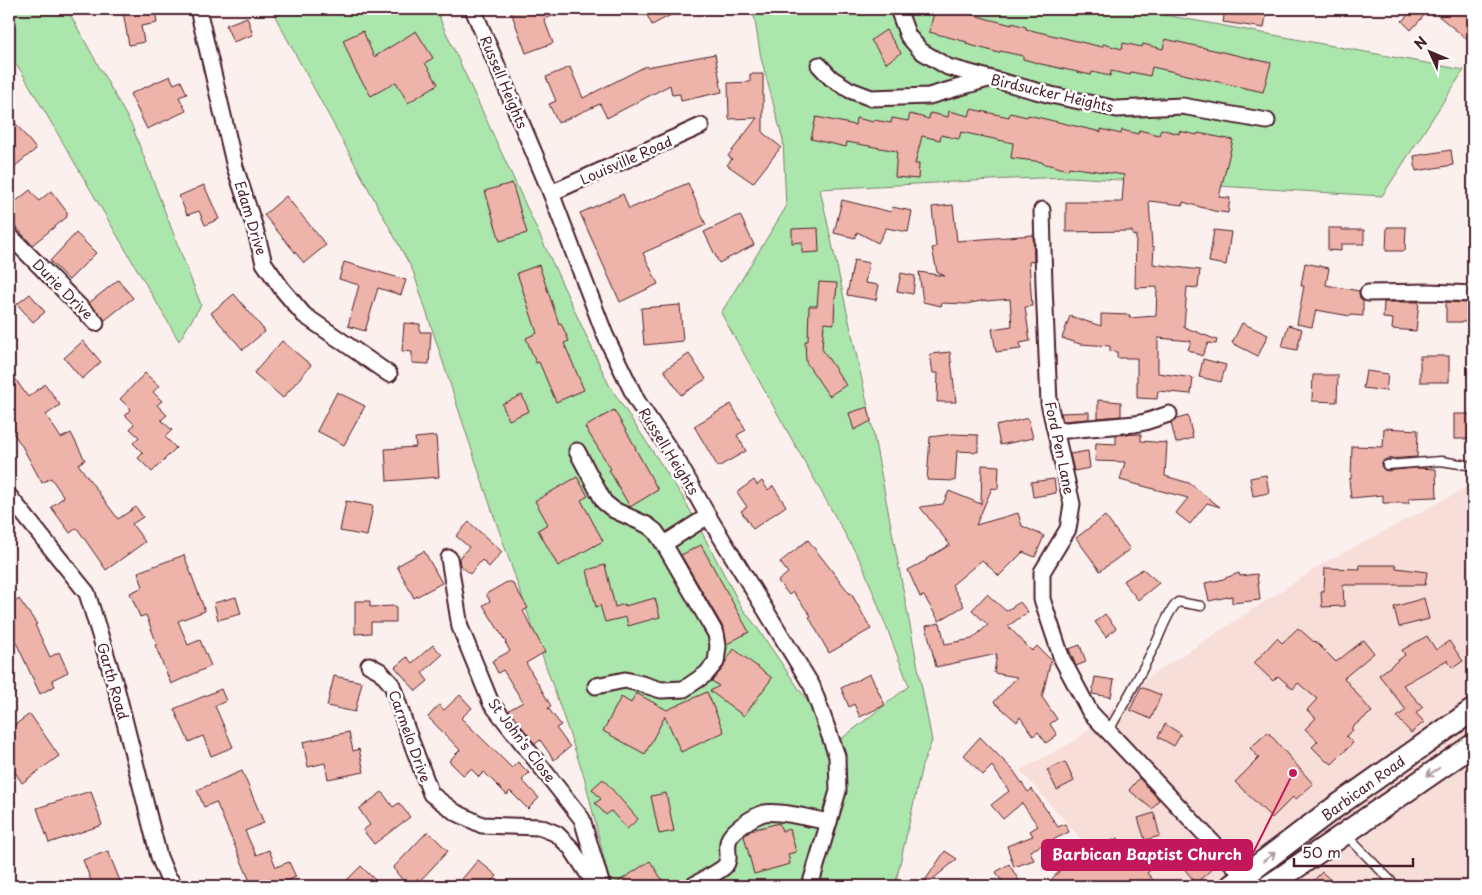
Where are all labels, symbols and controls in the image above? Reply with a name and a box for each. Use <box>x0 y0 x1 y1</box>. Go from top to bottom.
north arrow <box>1404 28 1454 78</box>
text: N <box>1409 31 1432 54</box>
street label: Russell Heights <box>475 32 533 132</box>
street label: Birdsucker Heights <box>989 69 1116 117</box>
street label: Louisville Road <box>577 130 675 190</box>
street label: Edam Drive <box>230 178 272 258</box>
street label: Durie Drive <box>28 254 98 324</box>
street label: Ford Pen Lane <box>1040 399 1080 497</box>
street label: Russell Heights <box>634 403 704 499</box>
street label: Garth Road <box>92 640 134 722</box>
street label: Carmelo Drive <box>384 687 436 785</box>
street label: St John's Close <box>483 694 561 786</box>
street label: Barbican Road <box>1317 750 1409 826</box>
one-way arrow <box>1426 767 1440 778</box>
scale bar <box>1294 835 1413 867</box>
callout: Barbican Baptist Church <box>1042 840 1252 870</box>
text: 50 m <box>1302 840 1341 863</box>
text: Barbican Baptist Church <box>1052 842 1242 865</box>
one-way arrow <box>1263 852 1276 863</box>

